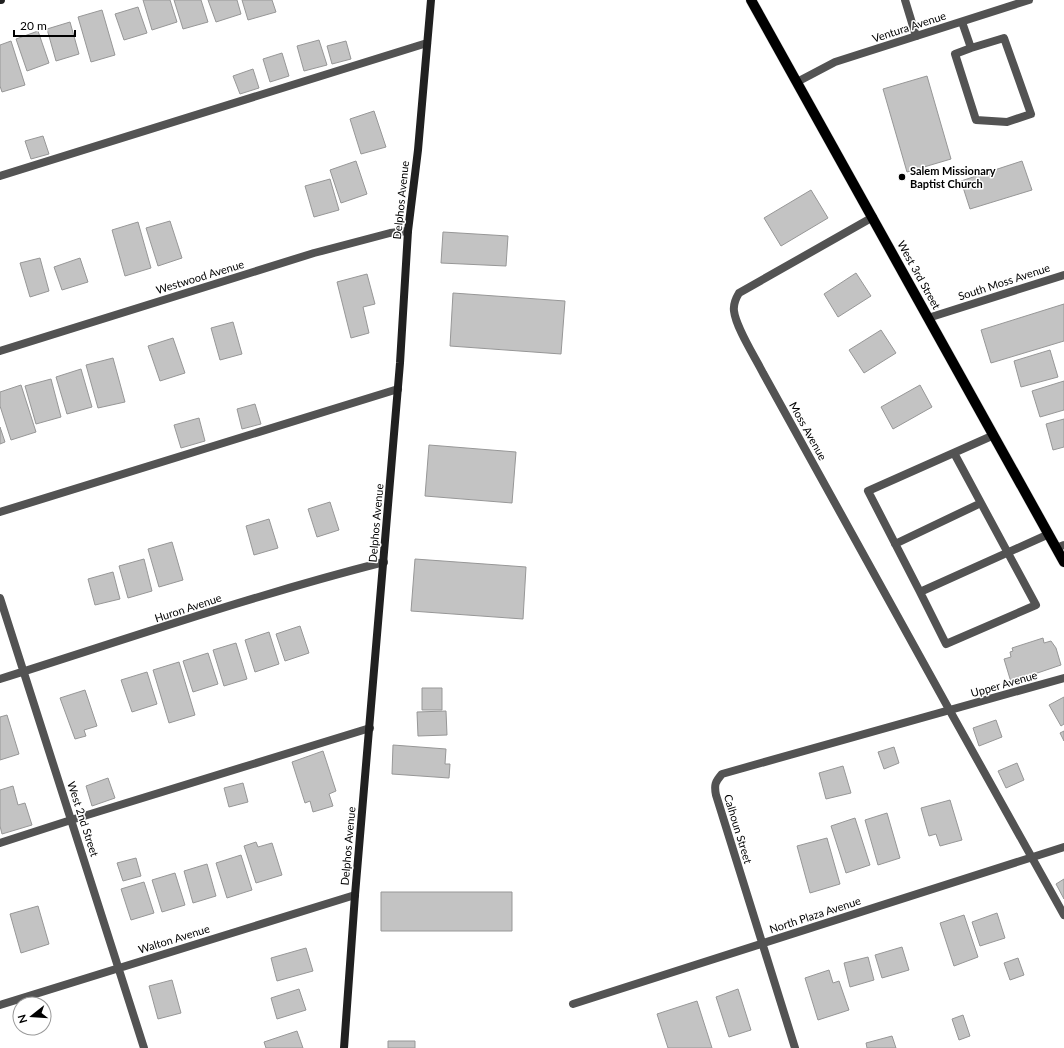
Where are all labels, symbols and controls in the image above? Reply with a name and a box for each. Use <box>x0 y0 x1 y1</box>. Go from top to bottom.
street label: Ventura Avenue <box>870 8 948 45</box>
scale bar <box>14 12 75 38</box>
text: 20 m <box>20 18 47 33</box>
street label: Delphos Avenue <box>390 160 411 240</box>
place label: Salem Missionary Baptist Church <box>910 164 996 190</box>
marker: Salem Missionary Baptist Church <box>897 172 907 182</box>
street label: West 3rd Street <box>895 238 944 311</box>
street label: Westwood Avenue <box>154 257 246 296</box>
street label: South Moss Avenue <box>956 260 1052 303</box>
street label: Moss Avenue <box>787 399 830 462</box>
street label: Delphos Avenue <box>366 483 385 563</box>
street label: Huron Avenue <box>153 591 223 624</box>
street label: Upper Avenue <box>969 668 1039 699</box>
street label: West 2nd Street <box>65 779 102 858</box>
street label: Calhoun Street <box>722 793 755 865</box>
street label: Delphos Avenue <box>338 806 357 886</box>
street label: North Plaza Avenue <box>768 894 862 935</box>
street label: Walton Avenue <box>137 921 211 956</box>
north arrow <box>12 996 52 1036</box>
text: N <box>15 1013 29 1025</box>

